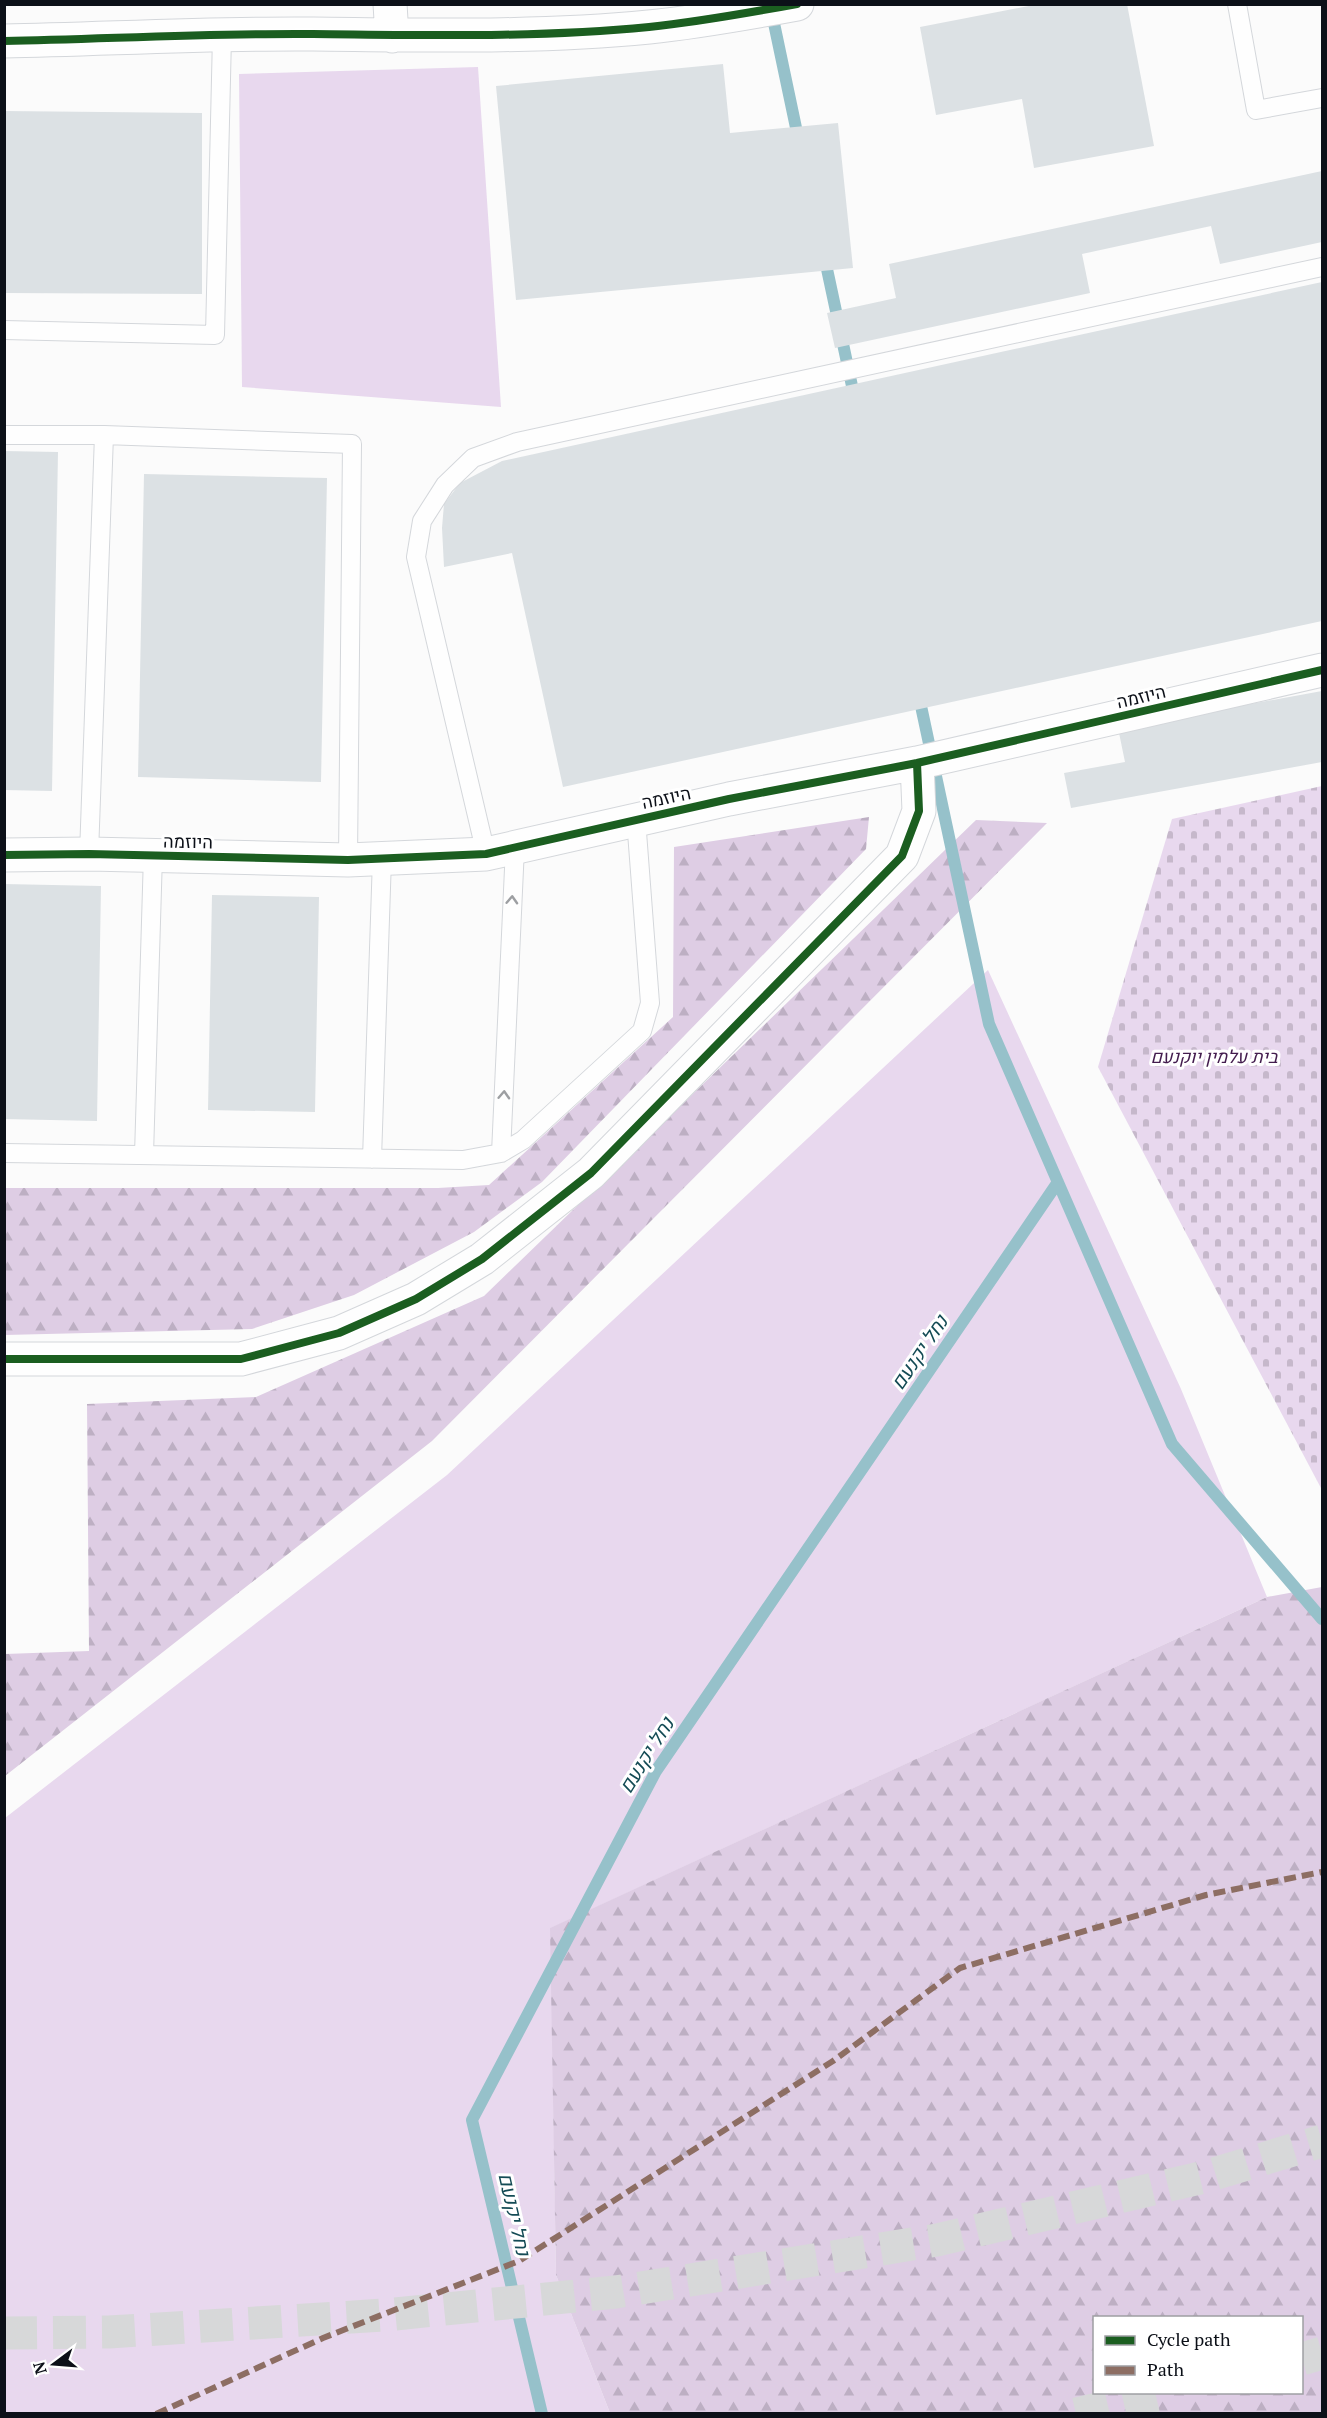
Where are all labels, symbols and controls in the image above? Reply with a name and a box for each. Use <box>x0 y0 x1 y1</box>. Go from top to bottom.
street label: היוזמה <box>1114 679 1168 713</box>
street label: היוזמה <box>639 780 693 814</box>
street label: היוזמה <box>163 829 213 853</box>
one-way arrow <box>506 896 519 905</box>
park label: בית עלמין יוקנעם <box>1151 1044 1278 1068</box>
one-way arrow <box>497 1090 510 1099</box>
water label: נחל יקנעם <box>884 1308 955 1395</box>
water label: נחל יקנעם <box>612 1711 681 1798</box>
water label: נחל יקנעם <box>492 2170 538 2260</box>
legend <box>1093 2316 1303 2394</box>
text: Cycle path <box>1147 2327 1231 2351</box>
north arrow <box>24 2334 84 2394</box>
text: Path <box>1147 2357 1184 2381</box>
text: N <box>27 2359 52 2377</box>

